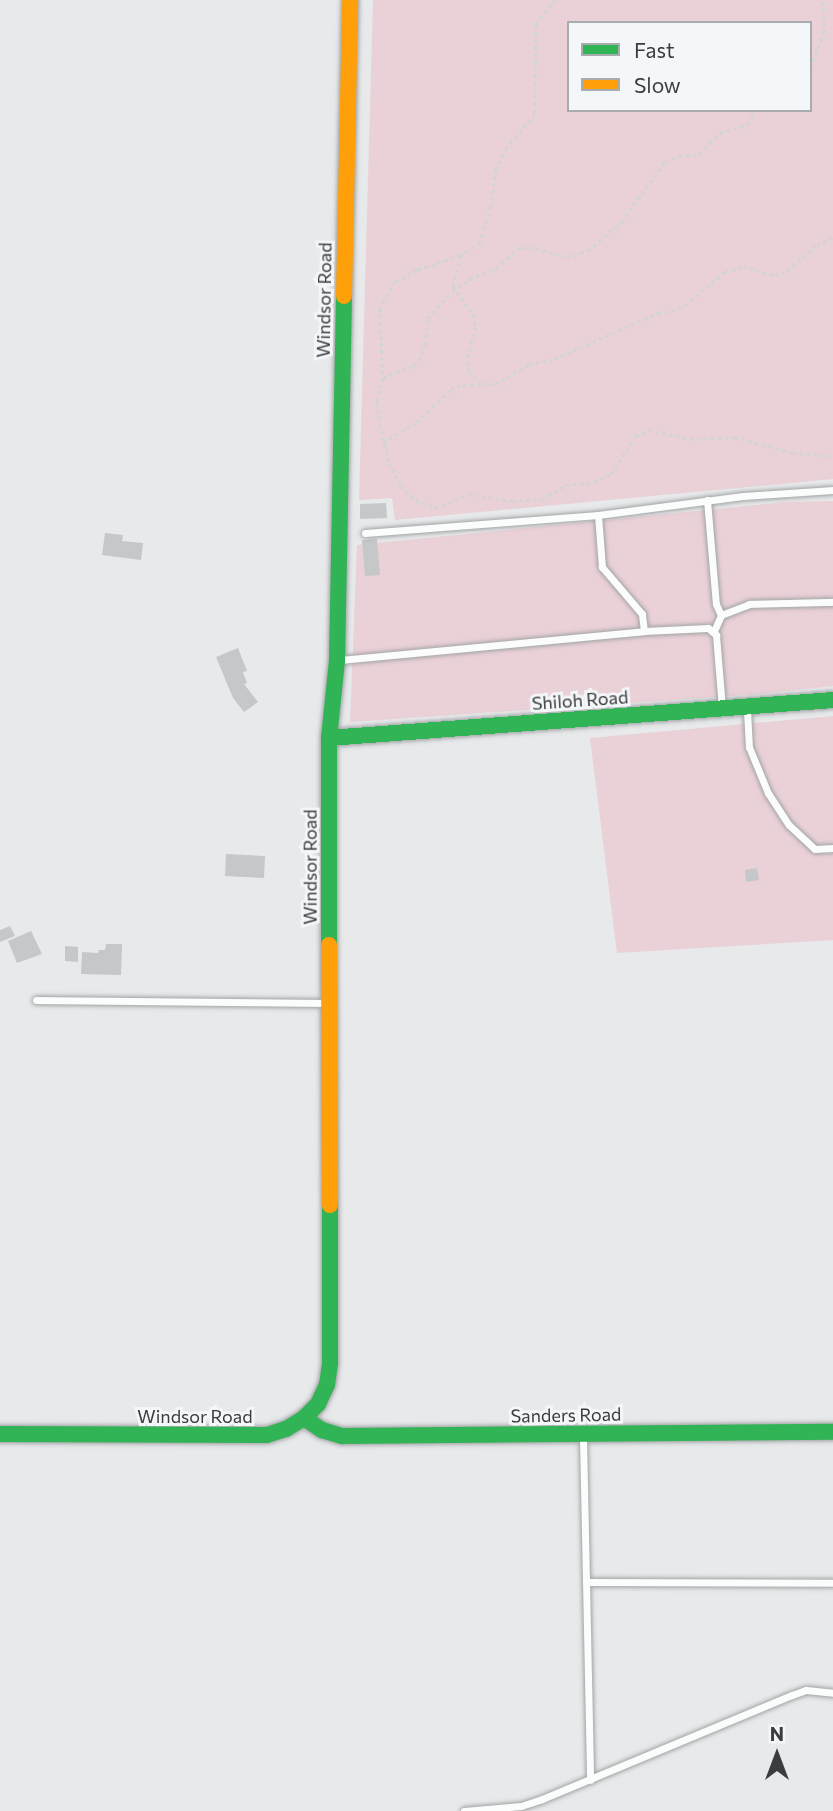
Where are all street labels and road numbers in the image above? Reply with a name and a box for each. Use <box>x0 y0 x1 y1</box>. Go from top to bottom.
street label: Windsor Road <box>312 242 336 358</box>
street label: Shiloh Road <box>531 686 629 714</box>
street label: Windsor Road <box>299 809 321 925</box>
street label: Sanders Road <box>510 1403 622 1427</box>
street label: Windsor Road <box>137 1405 253 1427</box>

